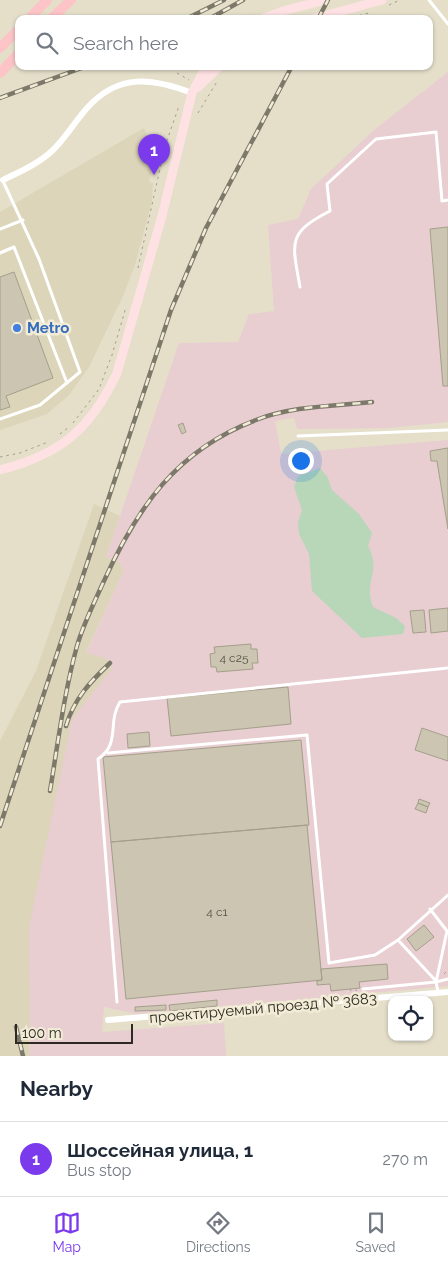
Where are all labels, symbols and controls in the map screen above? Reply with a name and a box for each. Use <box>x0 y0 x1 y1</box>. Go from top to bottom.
search box <box>15 15 433 70</box>
icon: search <box>33 29 61 57</box>
text: Search here <box>73 32 179 54</box>
pin: 1 <box>138 134 170 175</box>
place label: Metro <box>27 319 69 337</box>
marker: Metro <box>11 322 23 334</box>
your location <box>288 448 314 474</box>
house number: 4 с25 <box>220 651 249 665</box>
house number: 4 с1 <box>206 905 228 919</box>
street label: проектируемый проезд № 3683 <box>149 989 377 1027</box>
map controls <box>388 996 433 1041</box>
button: locate <box>388 996 433 1041</box>
scale bar <box>15 1021 132 1044</box>
text: 100 m <box>22 1025 62 1041</box>
text: Nearby <box>20 1076 93 1101</box>
text: Шоссейная улица, 1 <box>67 1139 253 1161</box>
text: 1 <box>32 1150 40 1169</box>
text: 270 m <box>383 1150 428 1169</box>
text: Bus stop <box>67 1161 131 1180</box>
tab: Map <box>52 1209 81 1255</box>
tab: Directions <box>186 1209 251 1255</box>
tab: Saved <box>355 1209 396 1255</box>

